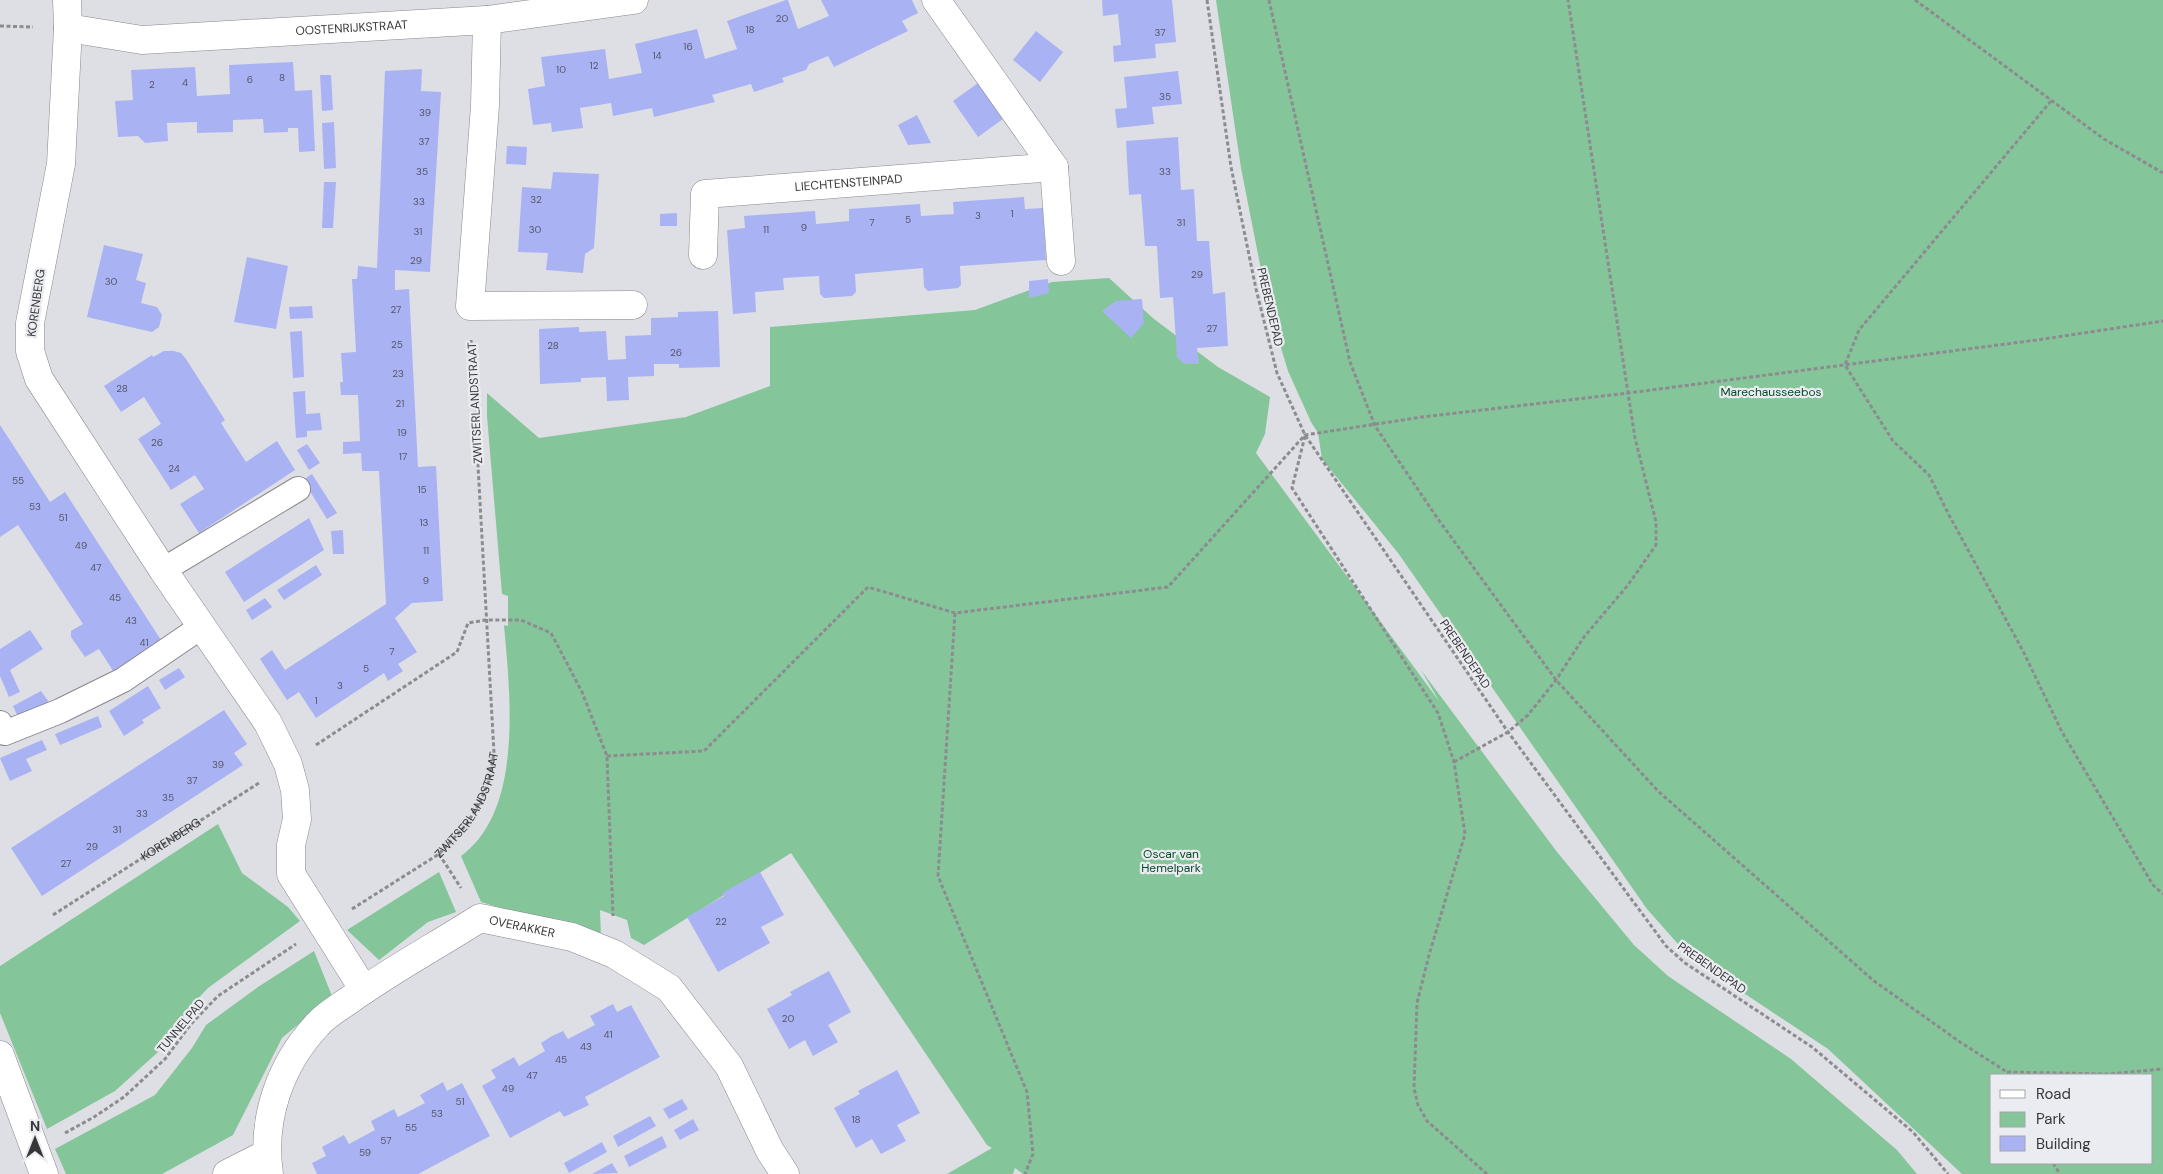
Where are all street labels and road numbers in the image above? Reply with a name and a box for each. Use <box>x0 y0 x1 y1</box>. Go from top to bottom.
street label: OOSTENRIJKSTRAAT <box>295 17 409 39</box>
street label: LIECHTENSTEINPAD <box>794 171 903 195</box>
street label: PREBENDEPAD <box>1253 266 1287 348</box>
street label: KORENBERG <box>23 268 49 338</box>
street label: ZWITSERLANDSTRAAT <box>464 342 486 464</box>
street label: PREBENDEPAD <box>1436 616 1494 692</box>
street label: ZWITSERLANDSTRAAT <box>431 750 502 861</box>
street label: KORENBERG <box>138 814 204 865</box>
street label: OVERAKKER <box>488 912 556 941</box>
street label: PREBENDEPAD <box>1675 938 1749 998</box>
street label: TUNNELPAD <box>154 995 208 1057</box>

